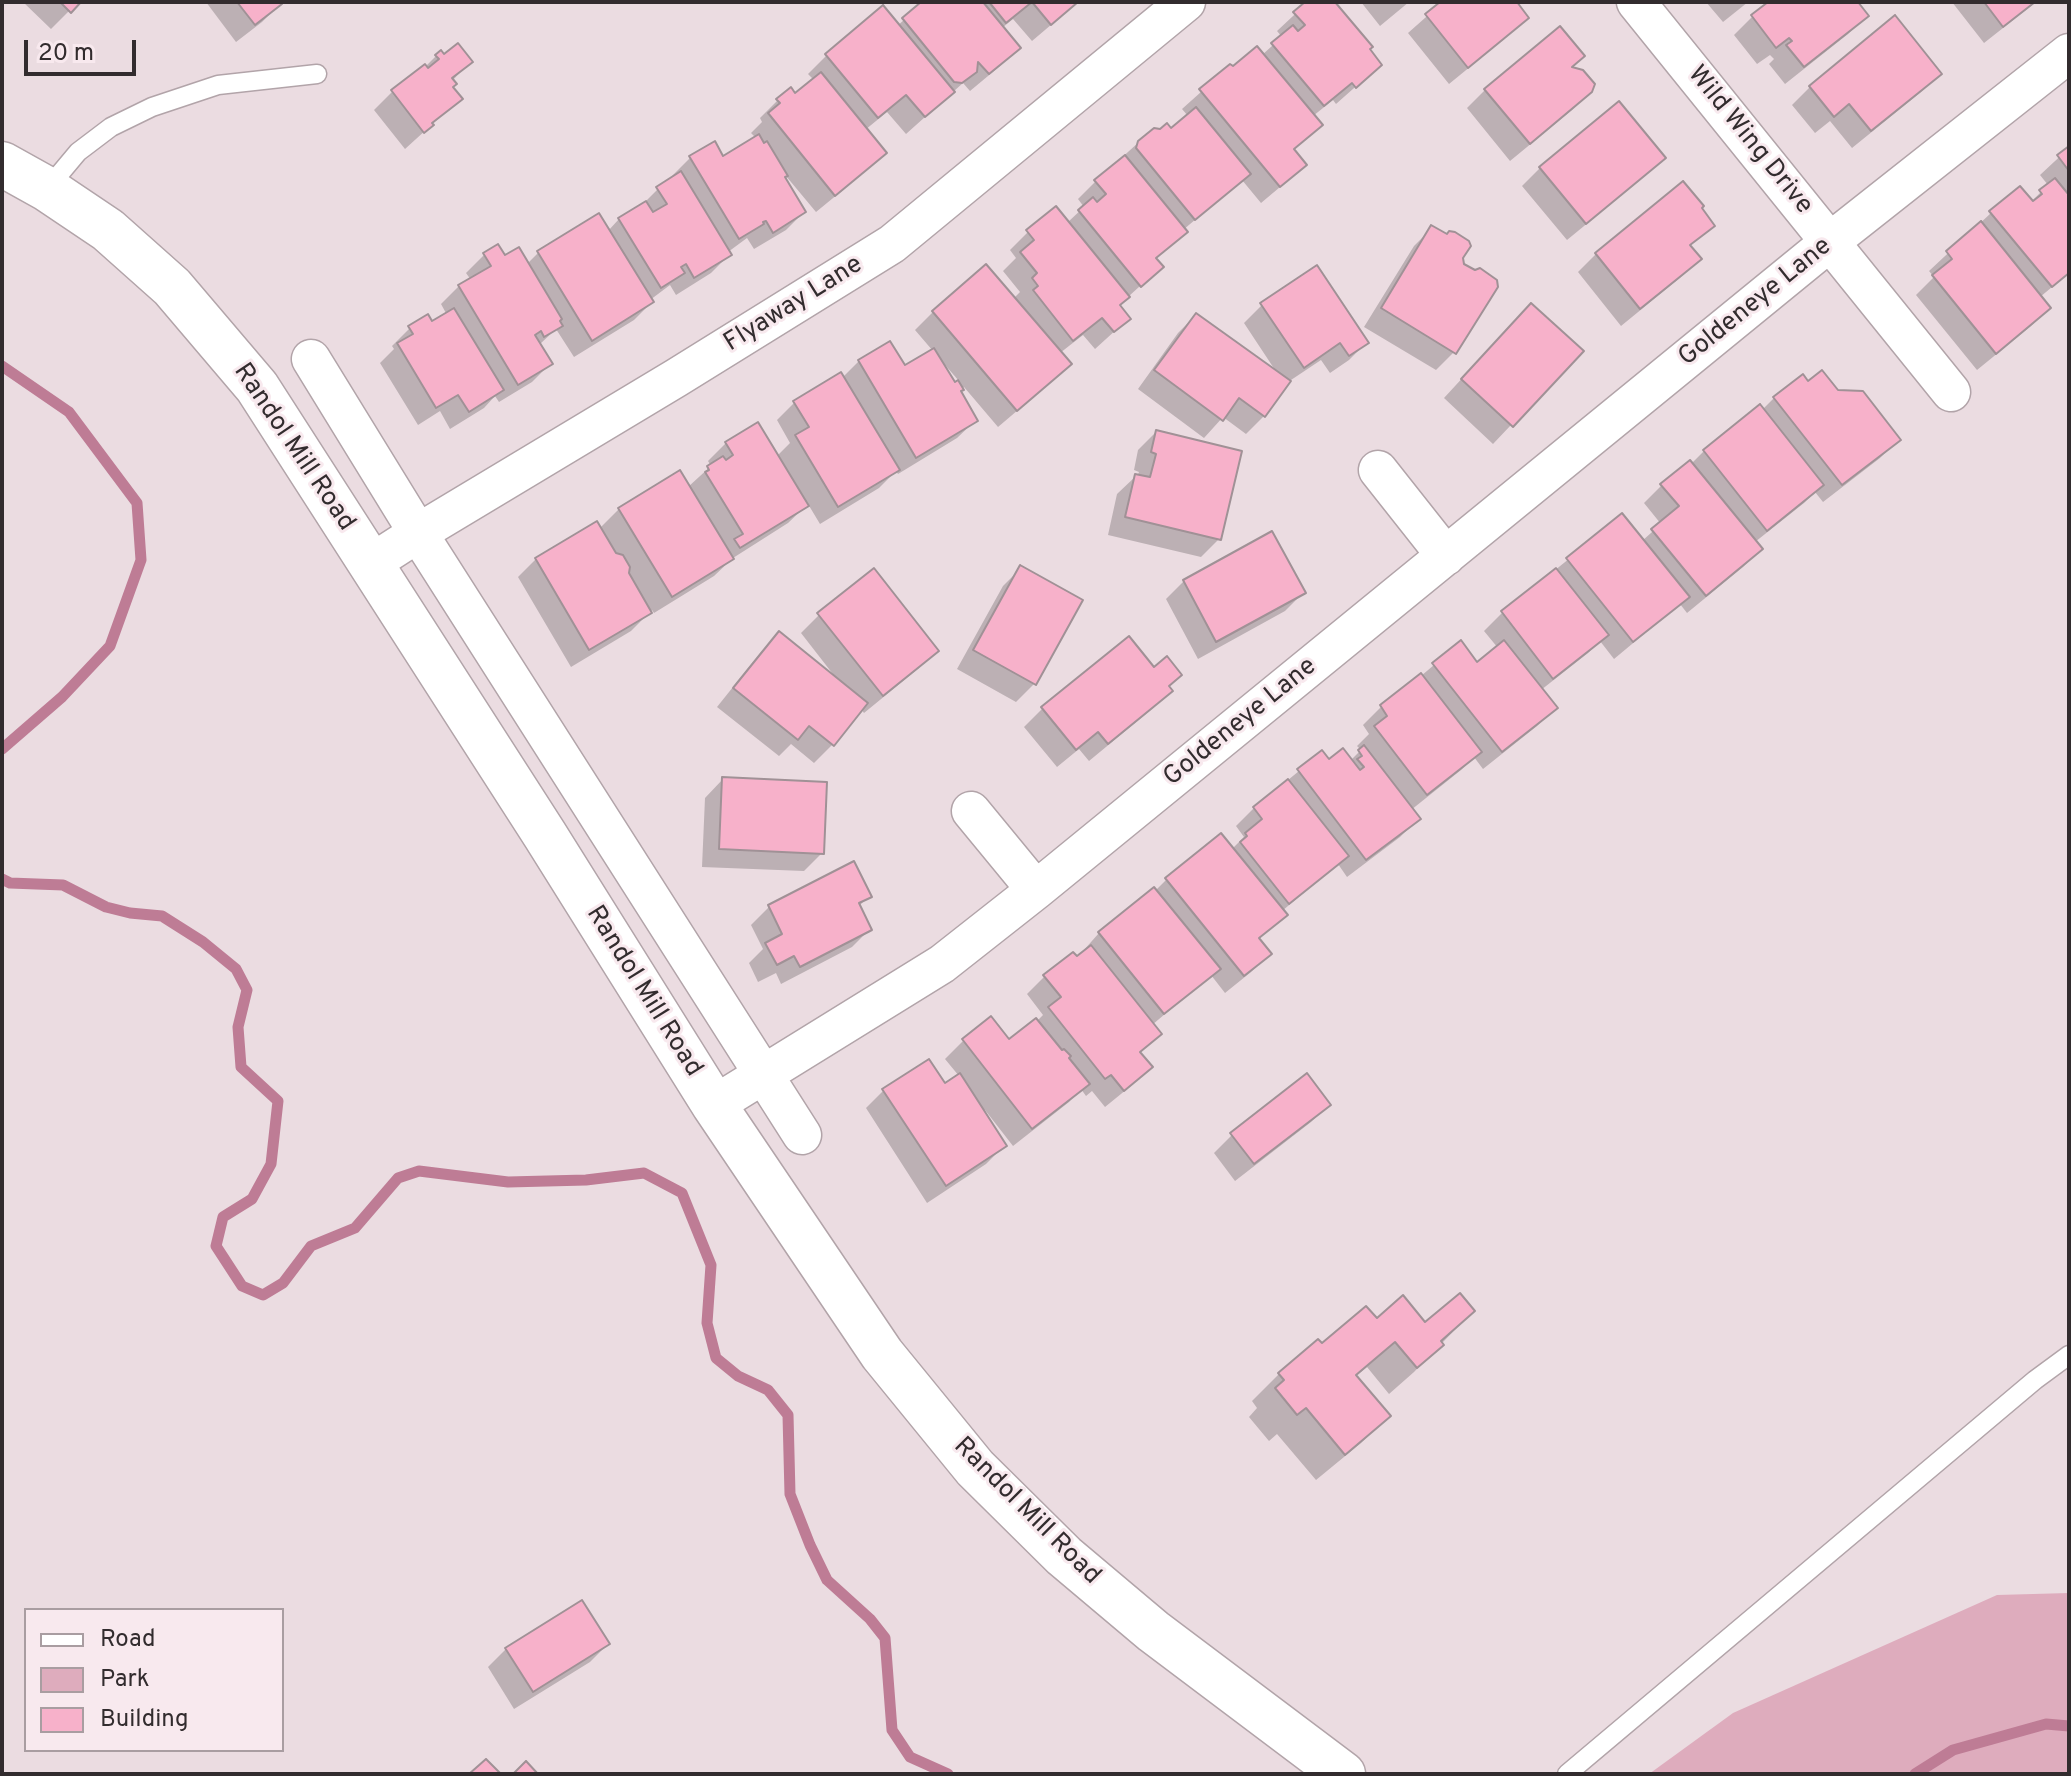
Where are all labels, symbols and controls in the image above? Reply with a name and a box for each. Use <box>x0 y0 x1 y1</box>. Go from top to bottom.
scale bar <box>28 24 140 74</box>
text: 20 m <box>38 39 94 69</box>
street label: Wild Wing Drive <box>1680 61 1818 221</box>
street label: Goldeneye Lane <box>1673 232 1839 374</box>
street label: Flyaway Lane <box>719 250 869 360</box>
street label: Randol Mill Road <box>225 358 361 538</box>
street label: Goldeneye Lane <box>1158 652 1324 794</box>
street label: Randol Mill Road <box>578 901 708 1083</box>
street label: Randol Mill Road <box>946 1432 1106 1592</box>
legend <box>24 1608 284 1752</box>
text: Road <box>100 1625 156 1655</box>
text: Park <box>100 1665 150 1695</box>
text: Building <box>100 1705 189 1735</box>

